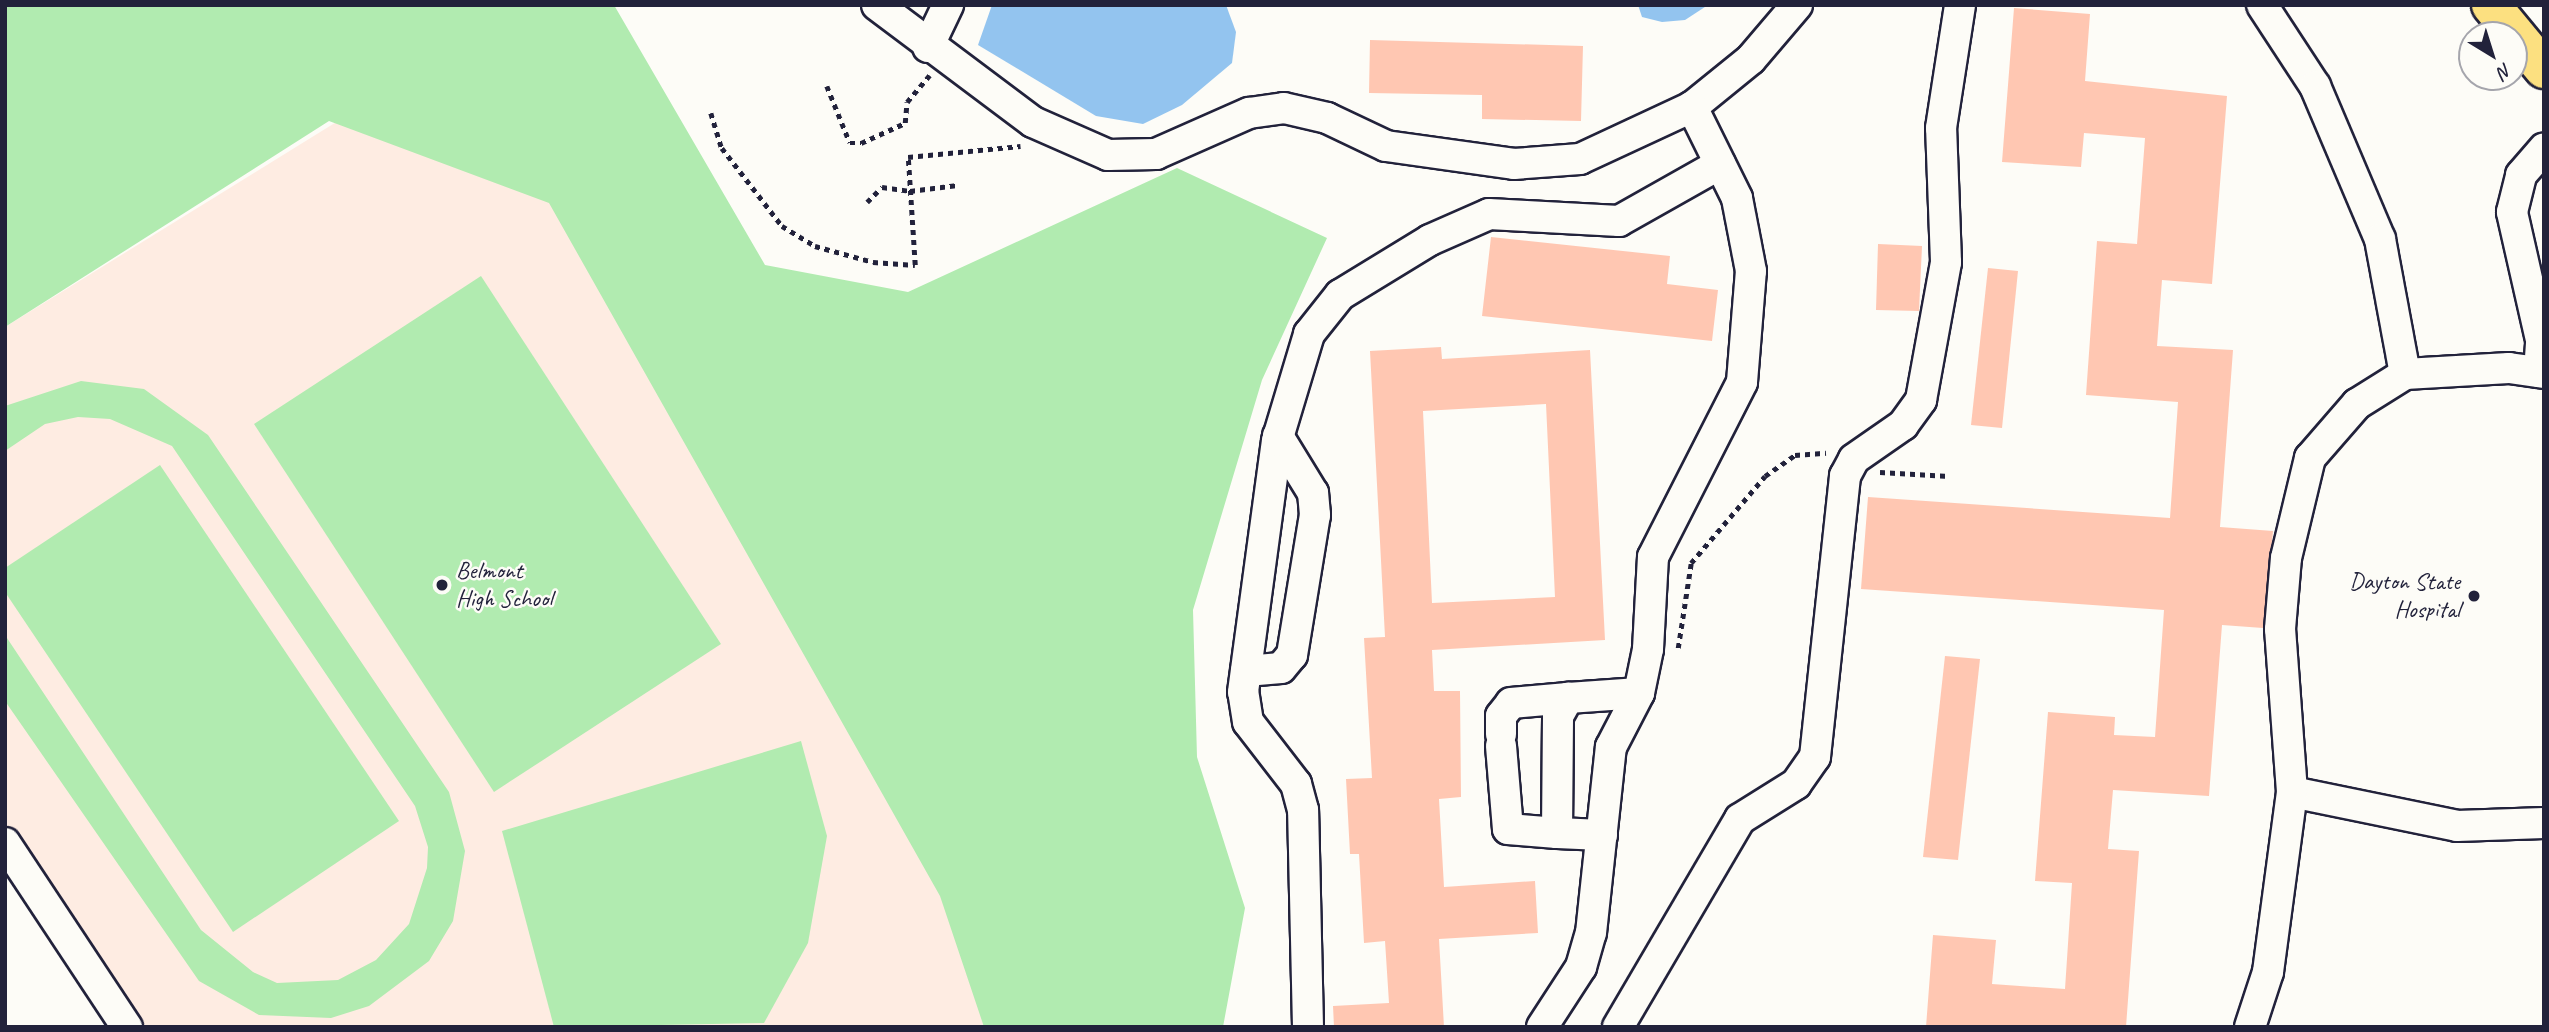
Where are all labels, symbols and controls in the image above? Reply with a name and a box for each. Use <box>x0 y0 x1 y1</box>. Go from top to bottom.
north arrow <box>2458 21 2528 91</box>
text: N <box>2493 58 2517 84</box>
place label: Belmont High School <box>456 557 551 613</box>
place label: Dayton State Hospital <box>2349 568 2460 624</box>
marker: Belmont High School <box>434 577 450 593</box>
marker: Dayton State Hospital <box>2466 588 2482 604</box>

